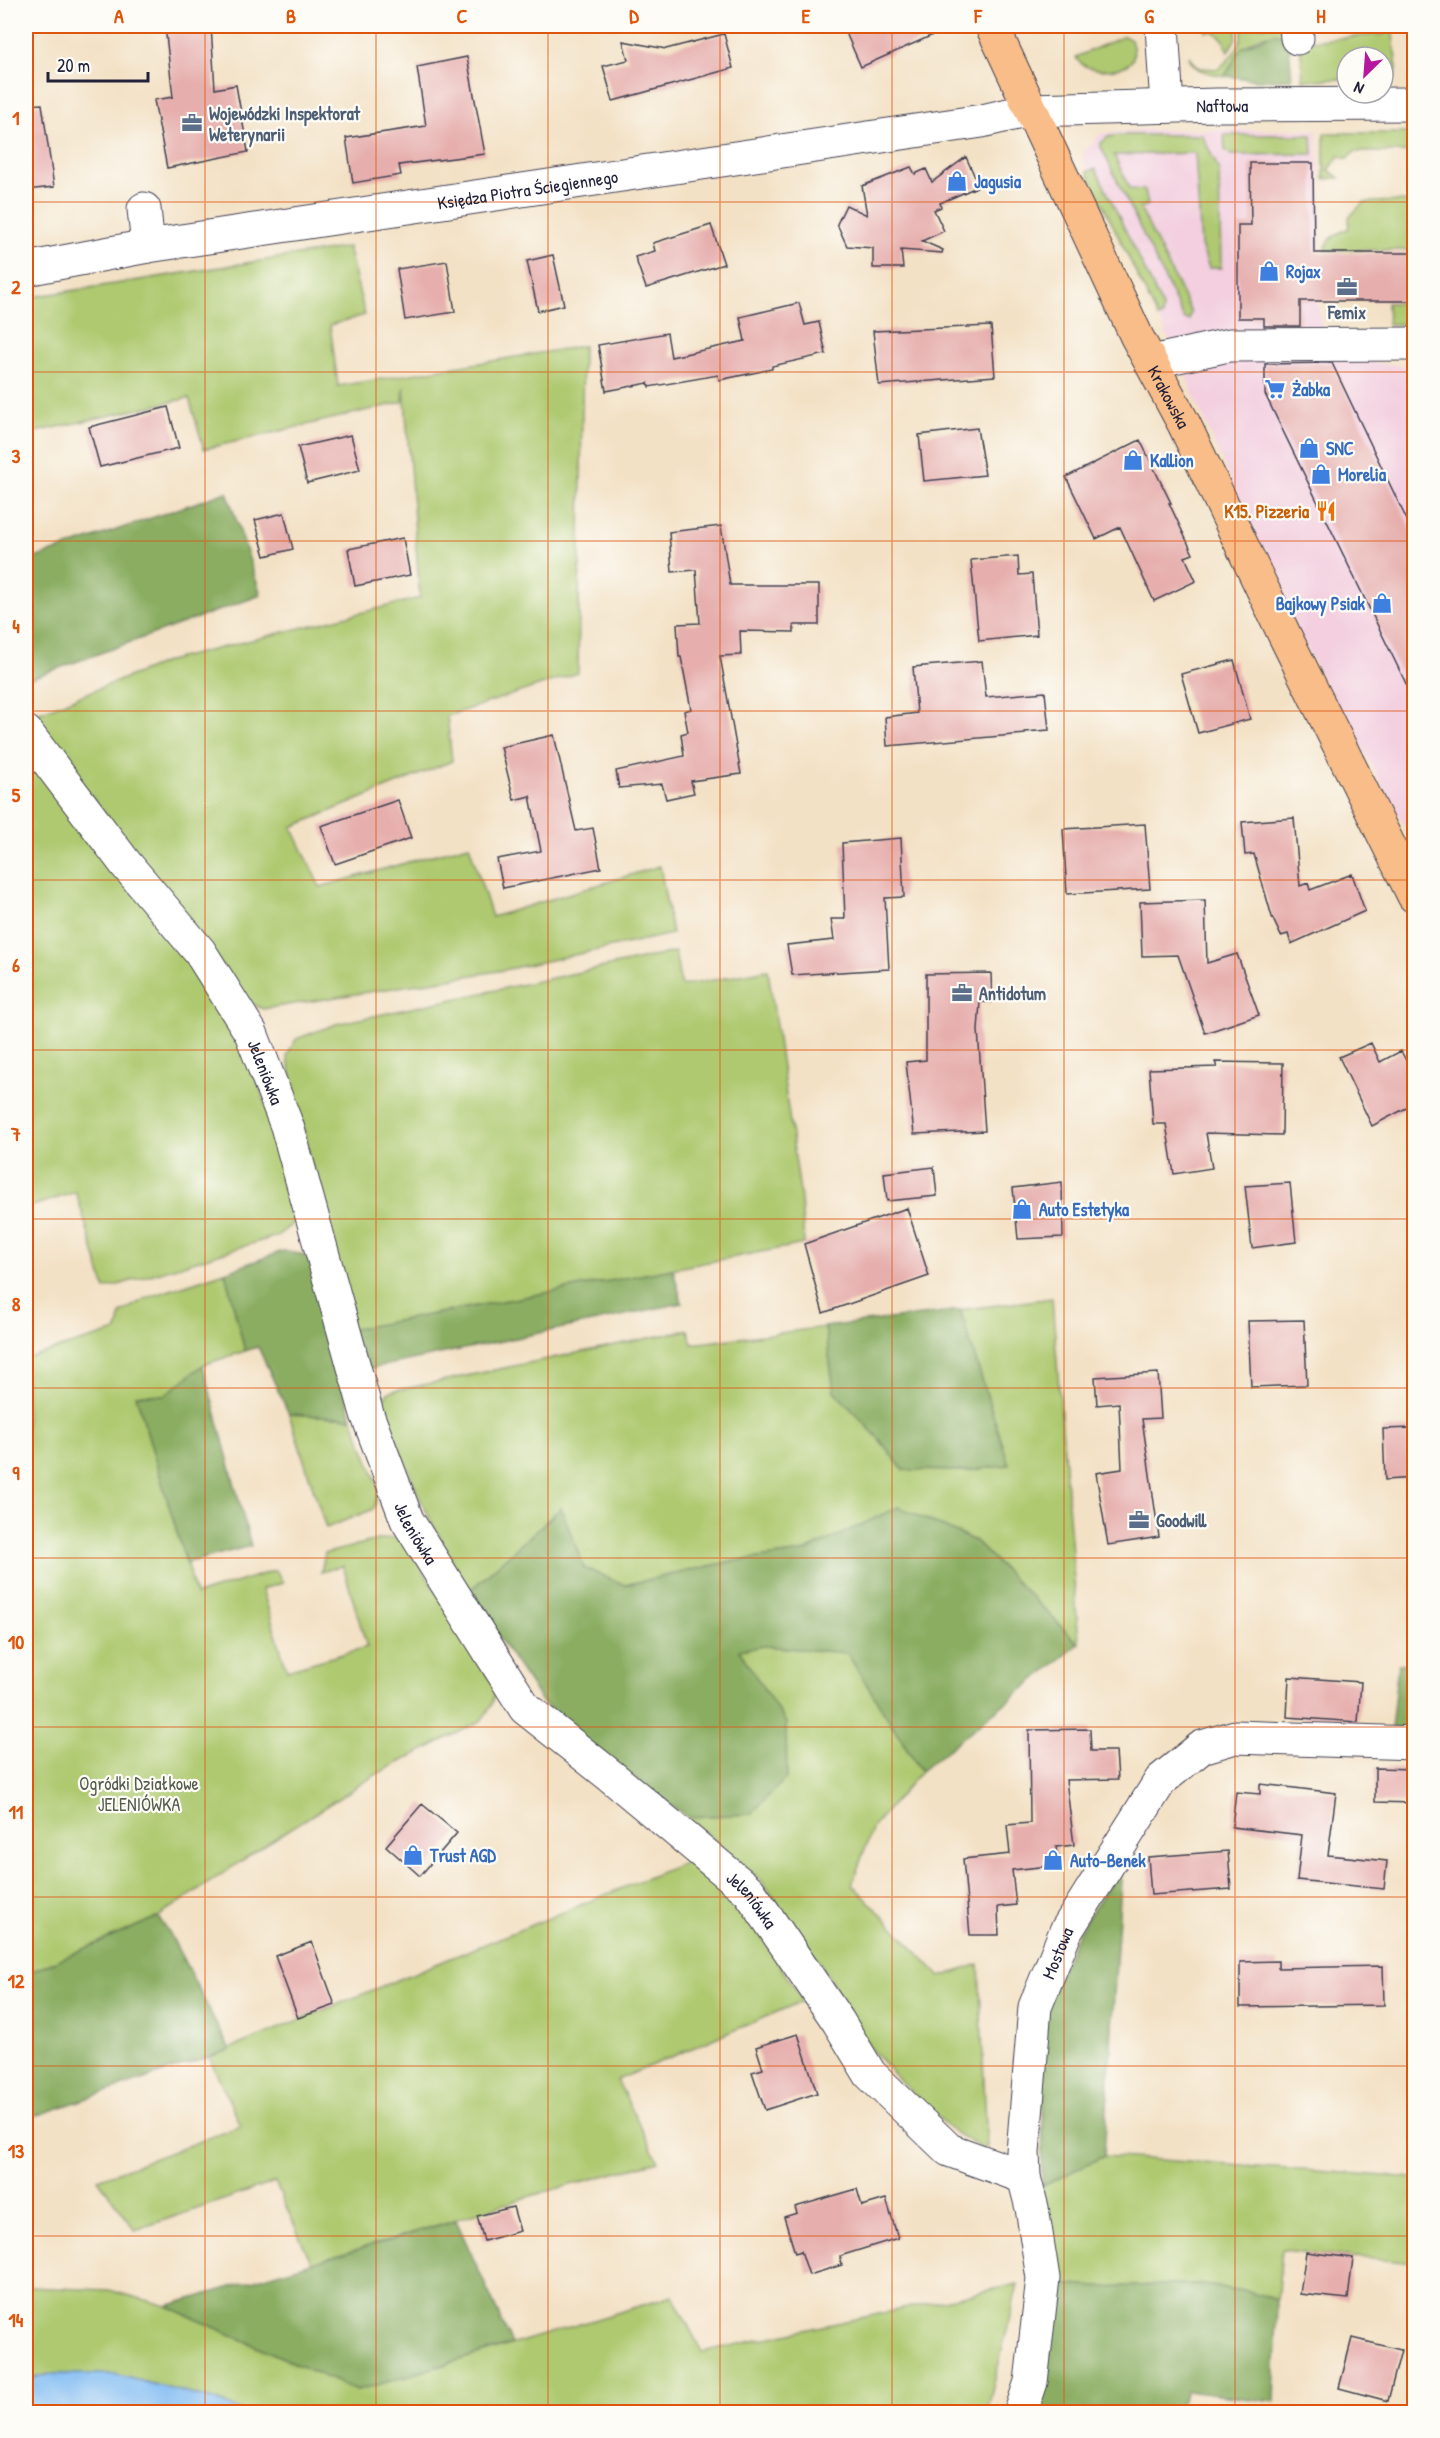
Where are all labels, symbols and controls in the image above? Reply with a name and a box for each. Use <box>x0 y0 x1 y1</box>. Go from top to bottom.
text: A <box>114 2 124 29</box>
text: B <box>286 2 296 29</box>
text: C <box>457 2 468 29</box>
text: D <box>629 2 639 29</box>
text: E <box>802 2 811 29</box>
text: F <box>973 2 983 29</box>
text: G <box>1144 2 1154 29</box>
text: H <box>1316 2 1326 29</box>
scale bar <box>48 45 148 83</box>
north arrow <box>1335 45 1395 105</box>
text: 20 m <box>57 53 90 78</box>
text: N <box>1350 77 1367 100</box>
street label: Naftowa <box>1196 92 1248 118</box>
place label: Wojewódzki Inspektorat Weterynarii <box>209 101 361 148</box>
text: 1 <box>12 104 20 131</box>
office icon: Wojewódzki Inspektorat Weterynarii <box>180 111 204 135</box>
street label: Księdza Piotra Ściegiennego <box>436 163 620 215</box>
shop icon: Jagusia <box>945 169 969 193</box>
place label: Jagusia <box>974 169 1022 195</box>
shop icon: Rojax <box>1257 259 1281 283</box>
place label: Rojax <box>1286 259 1321 284</box>
text: 2 <box>11 273 21 300</box>
office icon: Femix <box>1335 275 1359 299</box>
place label: Femix <box>1327 300 1366 325</box>
street label: Krakowska <box>1142 361 1196 433</box>
supermarket icon: Żabka <box>1263 377 1287 401</box>
place label: Żabka <box>1292 377 1331 402</box>
shop icon: SNC <box>1297 436 1321 460</box>
place label: SNC <box>1326 436 1354 461</box>
text: 3 <box>12 442 21 469</box>
shop icon: Kallion <box>1121 448 1145 472</box>
place label: Kallion <box>1150 448 1194 473</box>
shop icon: Morelia <box>1309 462 1333 486</box>
place label: Morelia <box>1338 462 1387 487</box>
place label: K15. Pizzeria <box>1224 499 1310 524</box>
restaurant icon: K15. Pizzeria <box>1314 499 1338 523</box>
place label: Bajkowy Psiak <box>1276 591 1366 617</box>
shop icon: Bajkowy Psiak <box>1370 591 1394 615</box>
text: 4 <box>12 612 20 639</box>
text: 5 <box>12 781 21 808</box>
text: 6 <box>12 951 20 978</box>
office icon: Antidotum <box>950 981 974 1005</box>
place label: Antidotum <box>979 981 1046 1006</box>
street label: Jeleniówka <box>242 1036 290 1108</box>
text: 7 <box>10 1120 21 1147</box>
shop icon: Auto Estetyka <box>1010 1197 1034 1221</box>
place label: Auto Estetyka <box>1039 1197 1130 1223</box>
text: 8 <box>12 1290 21 1317</box>
text: 9 <box>12 1459 20 1486</box>
street label: Jeleniówka <box>389 1498 444 1569</box>
office icon: Goodwill <box>1127 1508 1151 1532</box>
place label: Goodwill <box>1156 1508 1208 1533</box>
text: 10 <box>8 1628 24 1655</box>
park label: Ogródki Działkowe JELENIÓWKA <box>79 1771 199 1817</box>
text: 11 <box>9 1798 23 1825</box>
shop icon: Trust AGD <box>401 1843 425 1867</box>
place label: Trust AGD <box>429 1843 496 1868</box>
shop icon: Auto-Benek <box>1041 1848 1065 1872</box>
place label: Auto-Benek <box>1070 1848 1146 1873</box>
street label: Jeleniówka <box>721 1865 783 1933</box>
street label: Mostowa <box>1035 1923 1079 1983</box>
text: 12 <box>8 1967 25 1994</box>
text: 13 <box>8 2137 24 2164</box>
text: 14 <box>9 2306 24 2333</box>

